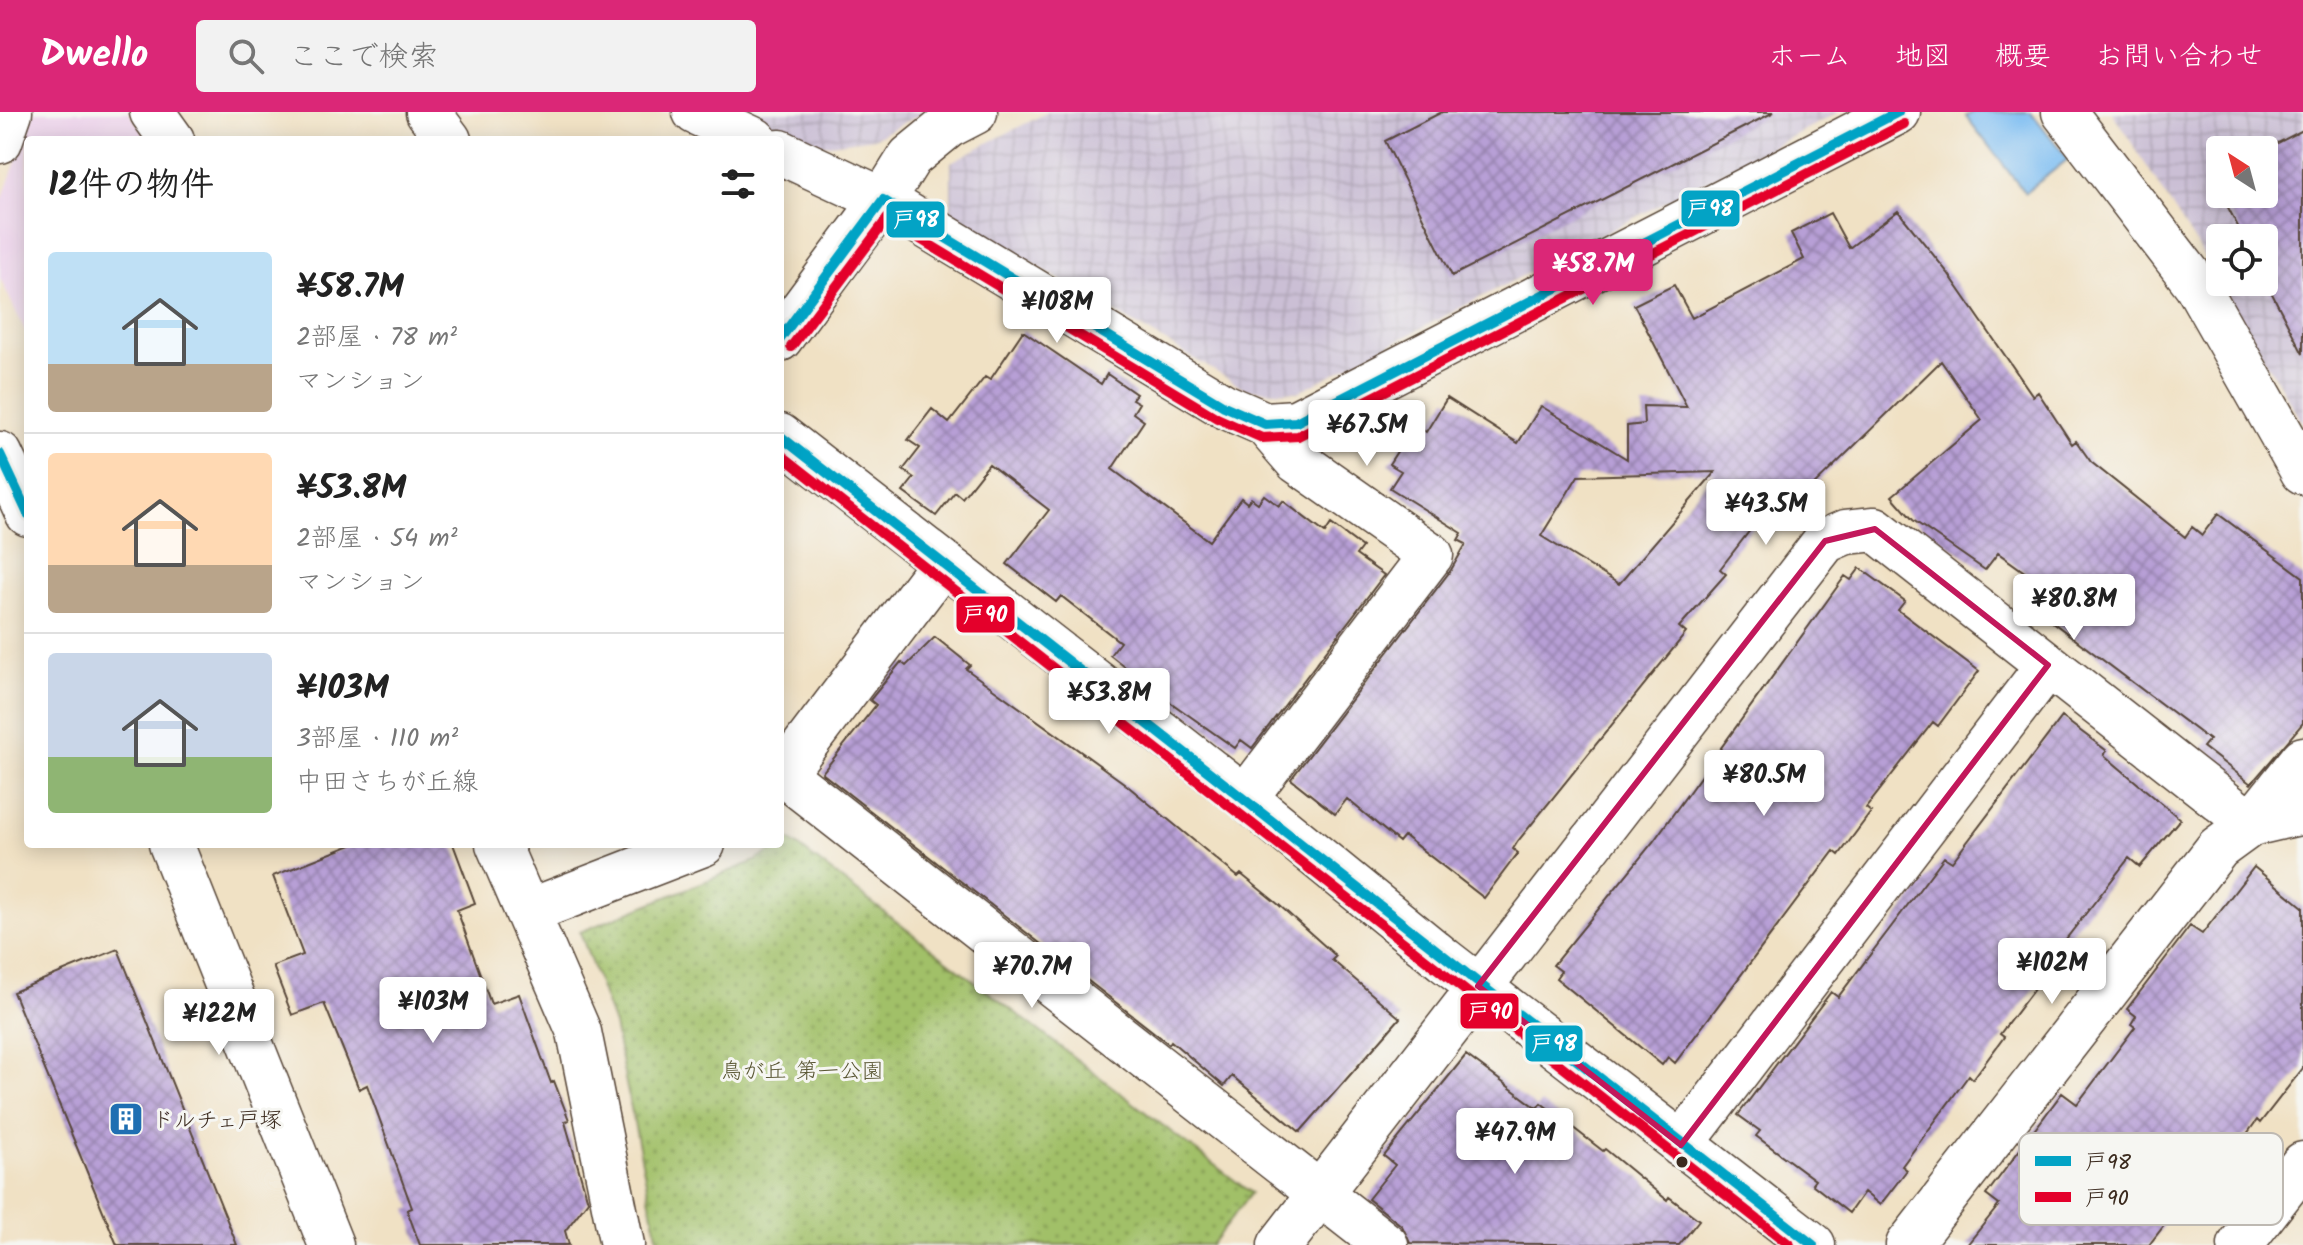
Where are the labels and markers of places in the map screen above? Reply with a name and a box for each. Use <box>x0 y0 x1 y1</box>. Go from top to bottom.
pin: ¥58.7M <box>1528 239 1658 307</box>
pin: ¥108M <box>1001 277 1113 345</box>
pin: ¥67.5M <box>1302 400 1432 468</box>
pin: ¥43.5M <box>1701 479 1831 547</box>
pin: ¥80.8M <box>2009 574 2139 642</box>
pin: ¥53.8M <box>1044 668 1174 736</box>
pin: ¥80.5M <box>1699 750 1829 818</box>
pin: ¥102M <box>1996 938 2108 1006</box>
pin: ¥70.7M <box>967 942 1097 1010</box>
pin: ¥103M <box>377 977 489 1045</box>
pin: ¥122M <box>163 989 275 1057</box>
building icon: ドルチェ戸塚 <box>107 1100 145 1138</box>
place label: ドルチェ戸塚 <box>152 1104 282 1139</box>
pin: ¥47.9M <box>1450 1108 1580 1176</box>
unlabelled marker <box>1674 1154 1690 1170</box>

